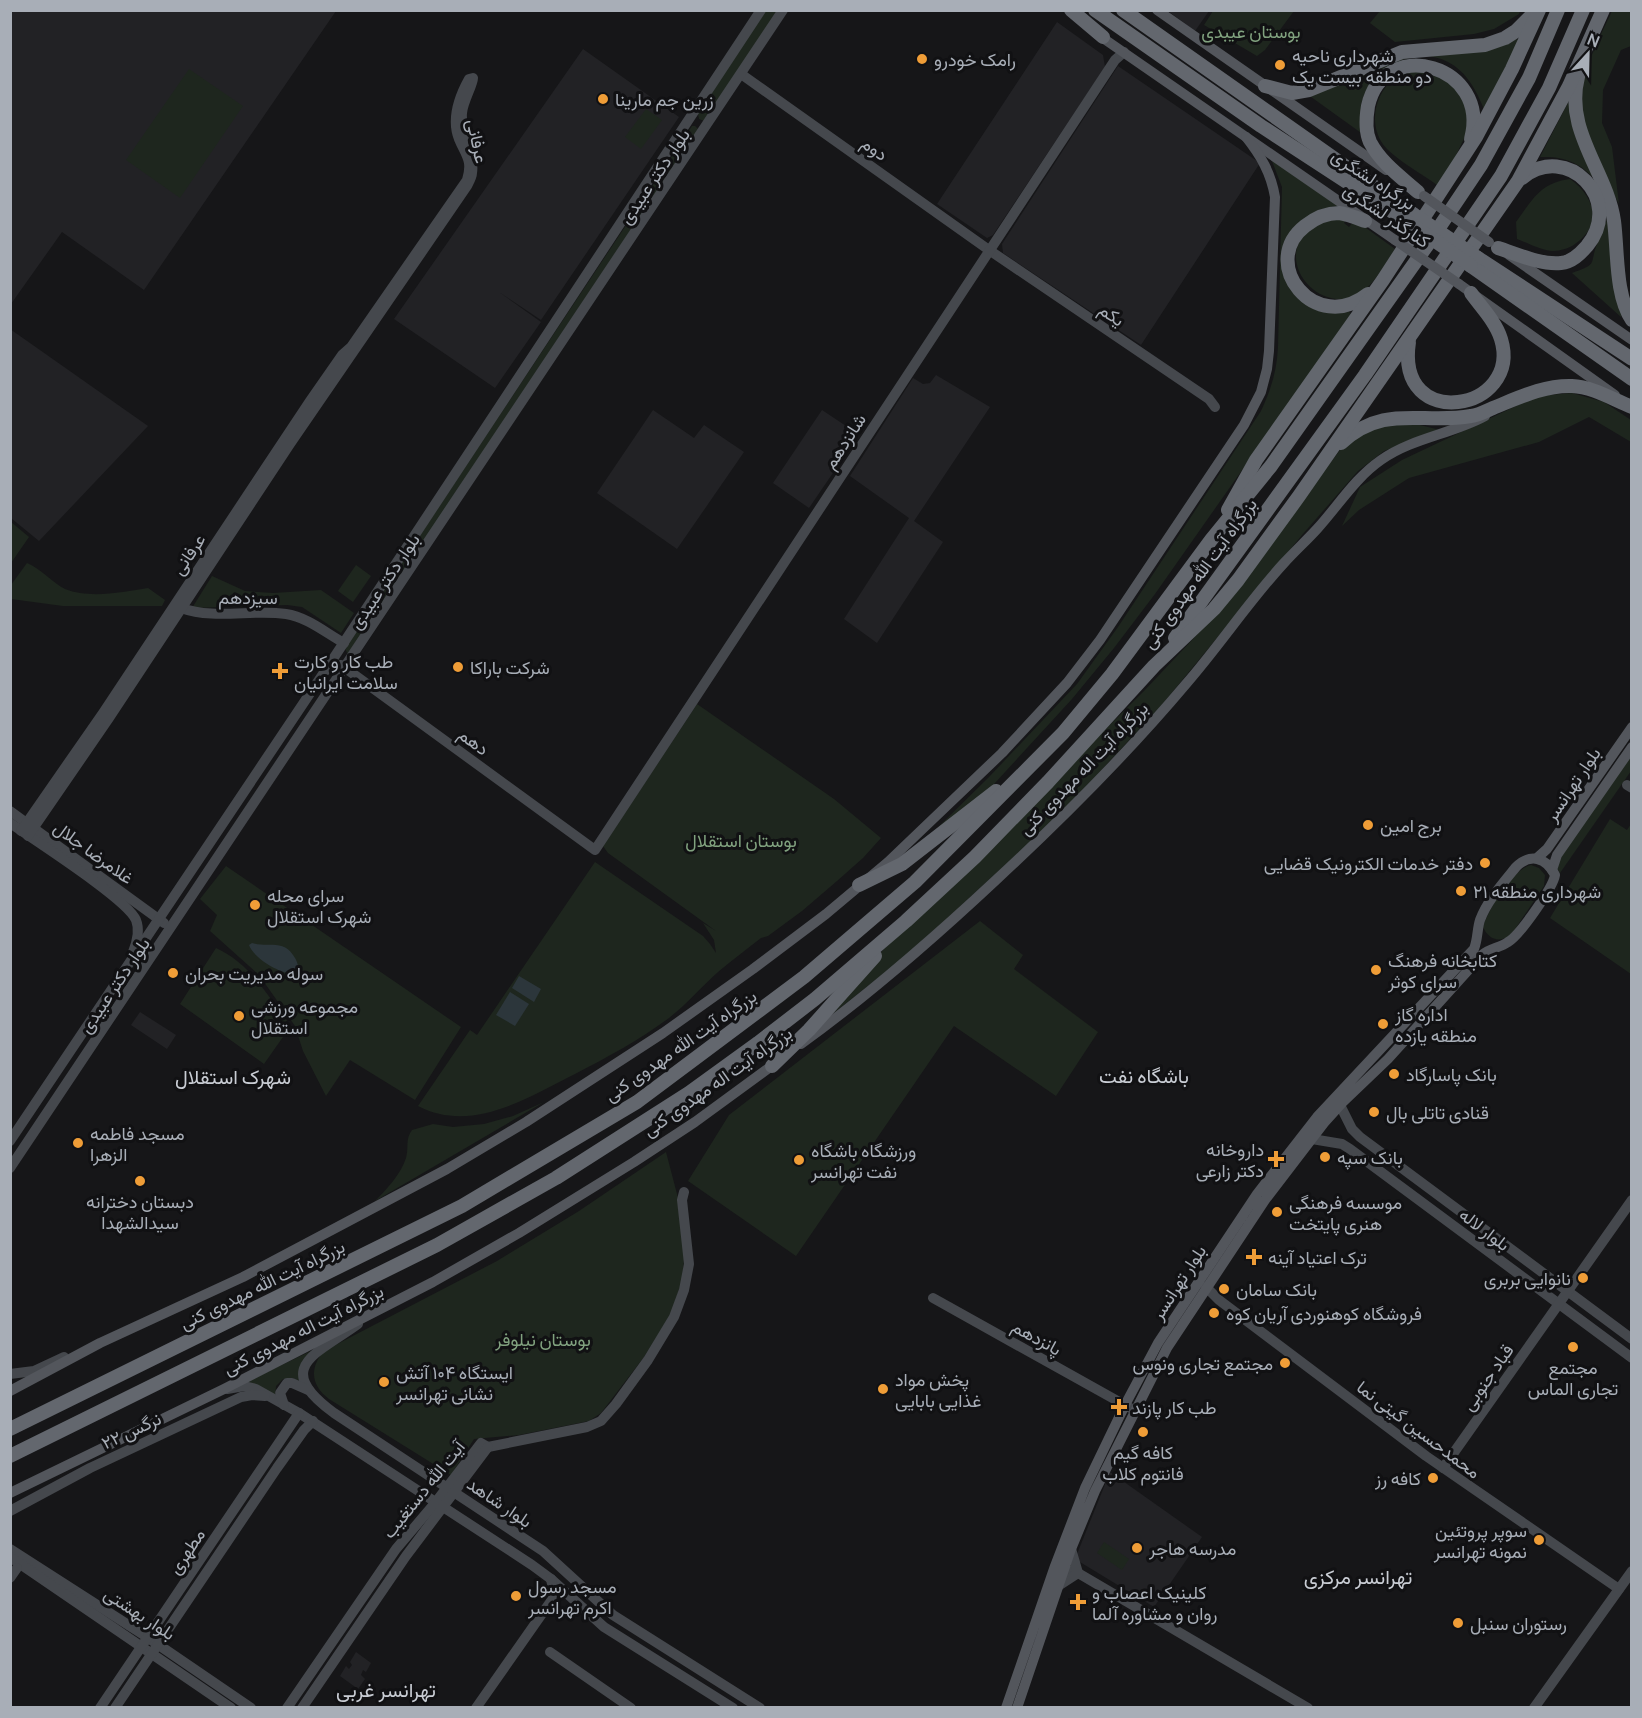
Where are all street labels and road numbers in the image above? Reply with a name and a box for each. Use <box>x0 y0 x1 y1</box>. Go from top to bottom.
street label: عرفانی <box>462 117 494 165</box>
street label: بلوار دکتر عبیدی <box>613 123 695 229</box>
street label: دوم <box>856 130 893 166</box>
street label: بزرگراه لشگری <box>1327 143 1421 215</box>
street label: کنارگذر لشگری <box>1339 177 1435 253</box>
street label: یکم <box>1094 297 1130 332</box>
street label: شانزدهم <box>817 408 872 474</box>
street label: بزرگراه آیت الله مهدوی کنی <box>1136 493 1262 653</box>
street label: بلوار دکتر عبیدی <box>343 528 425 634</box>
street label: عرفانی <box>166 529 210 579</box>
street label: سیزدهم <box>218 585 278 610</box>
street label: بزرگراه آیت اله مهدوی کنی <box>1013 696 1153 840</box>
street label: دهم <box>453 722 494 761</box>
street label: بلوار تهرانسر <box>1538 742 1606 827</box>
street label: غلامرضا جلال <box>49 815 139 889</box>
street label: بلوار دکتر عبیدی <box>73 932 155 1038</box>
street label: بزرگراه آیت الله مهدوی کنی <box>599 983 761 1107</box>
street label: بزرگراه آیت اله مهدوی کنی <box>638 1020 796 1142</box>
street label: بلوار لاله <box>1455 1202 1515 1256</box>
street label: بزرگراه آیت الله مهدوی کنی <box>175 1234 349 1334</box>
street label: بلوار تهرانسر <box>1144 1240 1211 1325</box>
street label: بزرگراه آیت اله مهدوی کنی <box>219 1278 387 1380</box>
street label: پانزدهم <box>1007 1314 1066 1361</box>
street label: قباد جنوبی <box>1455 1339 1519 1415</box>
street label: محمدحسین گیتی نما <box>1352 1375 1486 1483</box>
street label: نرگس ۲۲ <box>97 1406 165 1454</box>
street label: آیت الله دستغیب <box>376 1434 471 1543</box>
street label: بلوار شاهد <box>463 1471 537 1533</box>
street label: مطهری <box>162 1523 210 1579</box>
street label: بلوار بهشتی <box>100 1581 180 1645</box>

